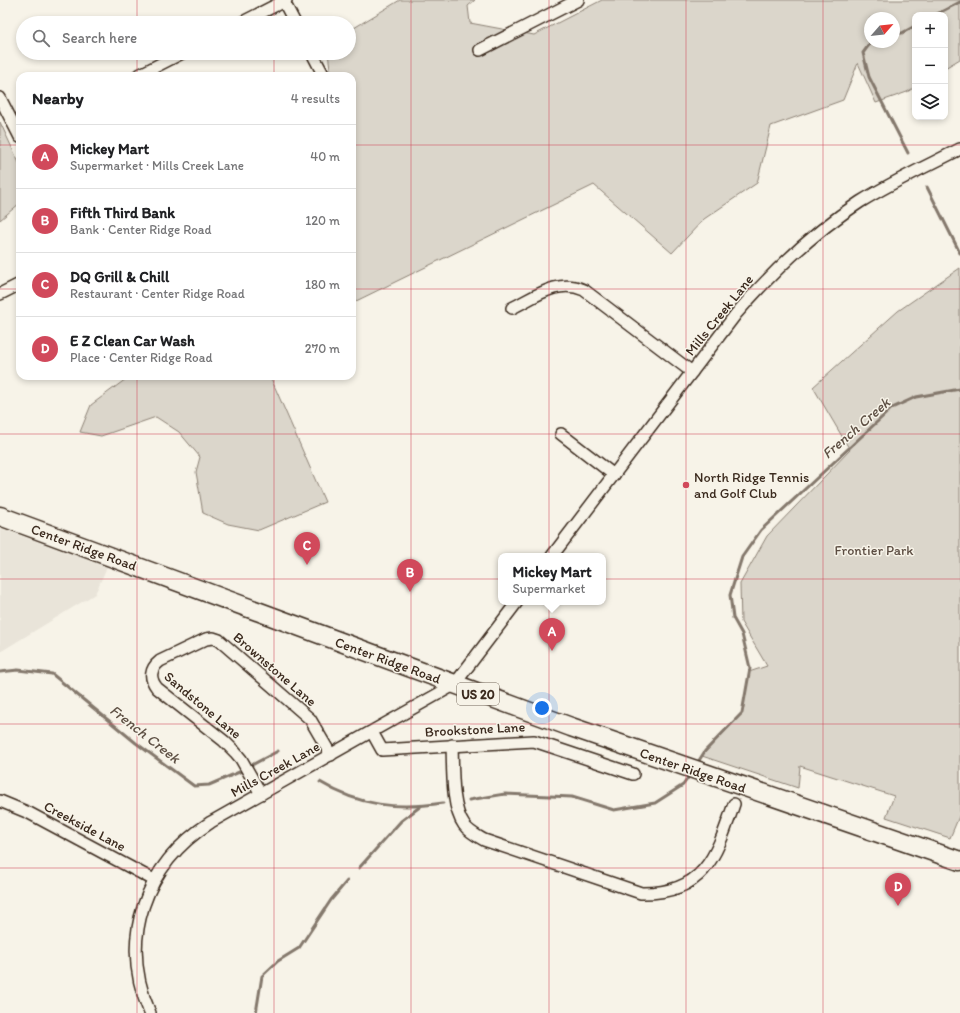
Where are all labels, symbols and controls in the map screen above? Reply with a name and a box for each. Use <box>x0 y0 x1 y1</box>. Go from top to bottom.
north arrow <box>864 12 900 48</box>
map controls <box>912 12 948 120</box>
button: + <box>912 12 948 48</box>
search box <box>16 16 356 60</box>
icon: search <box>30 27 52 49</box>
text: Search here <box>62 29 137 47</box>
button: − <box>912 48 948 84</box>
button: layers <box>912 84 948 120</box>
text: Nearby <box>32 88 84 108</box>
text: 4 results <box>291 91 340 106</box>
text: Mickey Mart <box>70 140 149 158</box>
text: A <box>41 149 49 164</box>
text: 40 m <box>310 149 340 164</box>
text: Supermarket · Mills Creek Lane <box>70 158 244 173</box>
text: Fifth Third Bank <box>70 204 175 222</box>
text: B <box>41 213 49 228</box>
text: 120 m <box>305 213 340 228</box>
text: Bank · Center Ridge Road <box>70 222 212 237</box>
text: DQ Grill & Chill <box>70 268 169 286</box>
street label: Mills Creek Lane <box>682 271 757 359</box>
text: C <box>41 277 49 292</box>
text: 180 m <box>305 277 340 292</box>
text: Restaurant · Center Ridge Road <box>70 286 245 301</box>
text: E Z Clean Car Wash <box>70 332 195 350</box>
text: D <box>41 341 49 356</box>
text: 270 m <box>305 341 340 356</box>
text: Place · Center Ridge Road <box>70 350 213 365</box>
water label: French Creek <box>818 393 895 463</box>
place label: North Ridge Tennis and Golf Club <box>694 469 809 502</box>
marker: North Ridge Tennis and Golf Club <box>681 480 691 490</box>
street label: Center Ridge Road <box>29 520 139 575</box>
pin: C <box>294 532 320 565</box>
park label: Frontier Park <box>835 542 914 559</box>
popup <box>498 553 606 605</box>
pin: B <box>397 559 423 592</box>
text: Mickey Mart <box>512 563 592 581</box>
text: Supermarket <box>512 581 586 596</box>
pin: A <box>539 618 565 651</box>
street label: Brownstone Lane <box>230 629 320 710</box>
street label: Center Ridge Road <box>333 633 443 688</box>
street label: Sandstone Lane <box>161 668 245 743</box>
road number: US 20 <box>457 683 499 705</box>
your location <box>532 698 552 718</box>
water label: French Creek <box>106 701 185 768</box>
street label: Brookstone Lane <box>424 718 526 741</box>
street label: Mills Creek Lane <box>228 738 323 801</box>
street label: Center Ridge Road <box>637 744 749 797</box>
street label: Creekside Lane <box>41 798 129 855</box>
pin: D <box>885 873 911 906</box>

